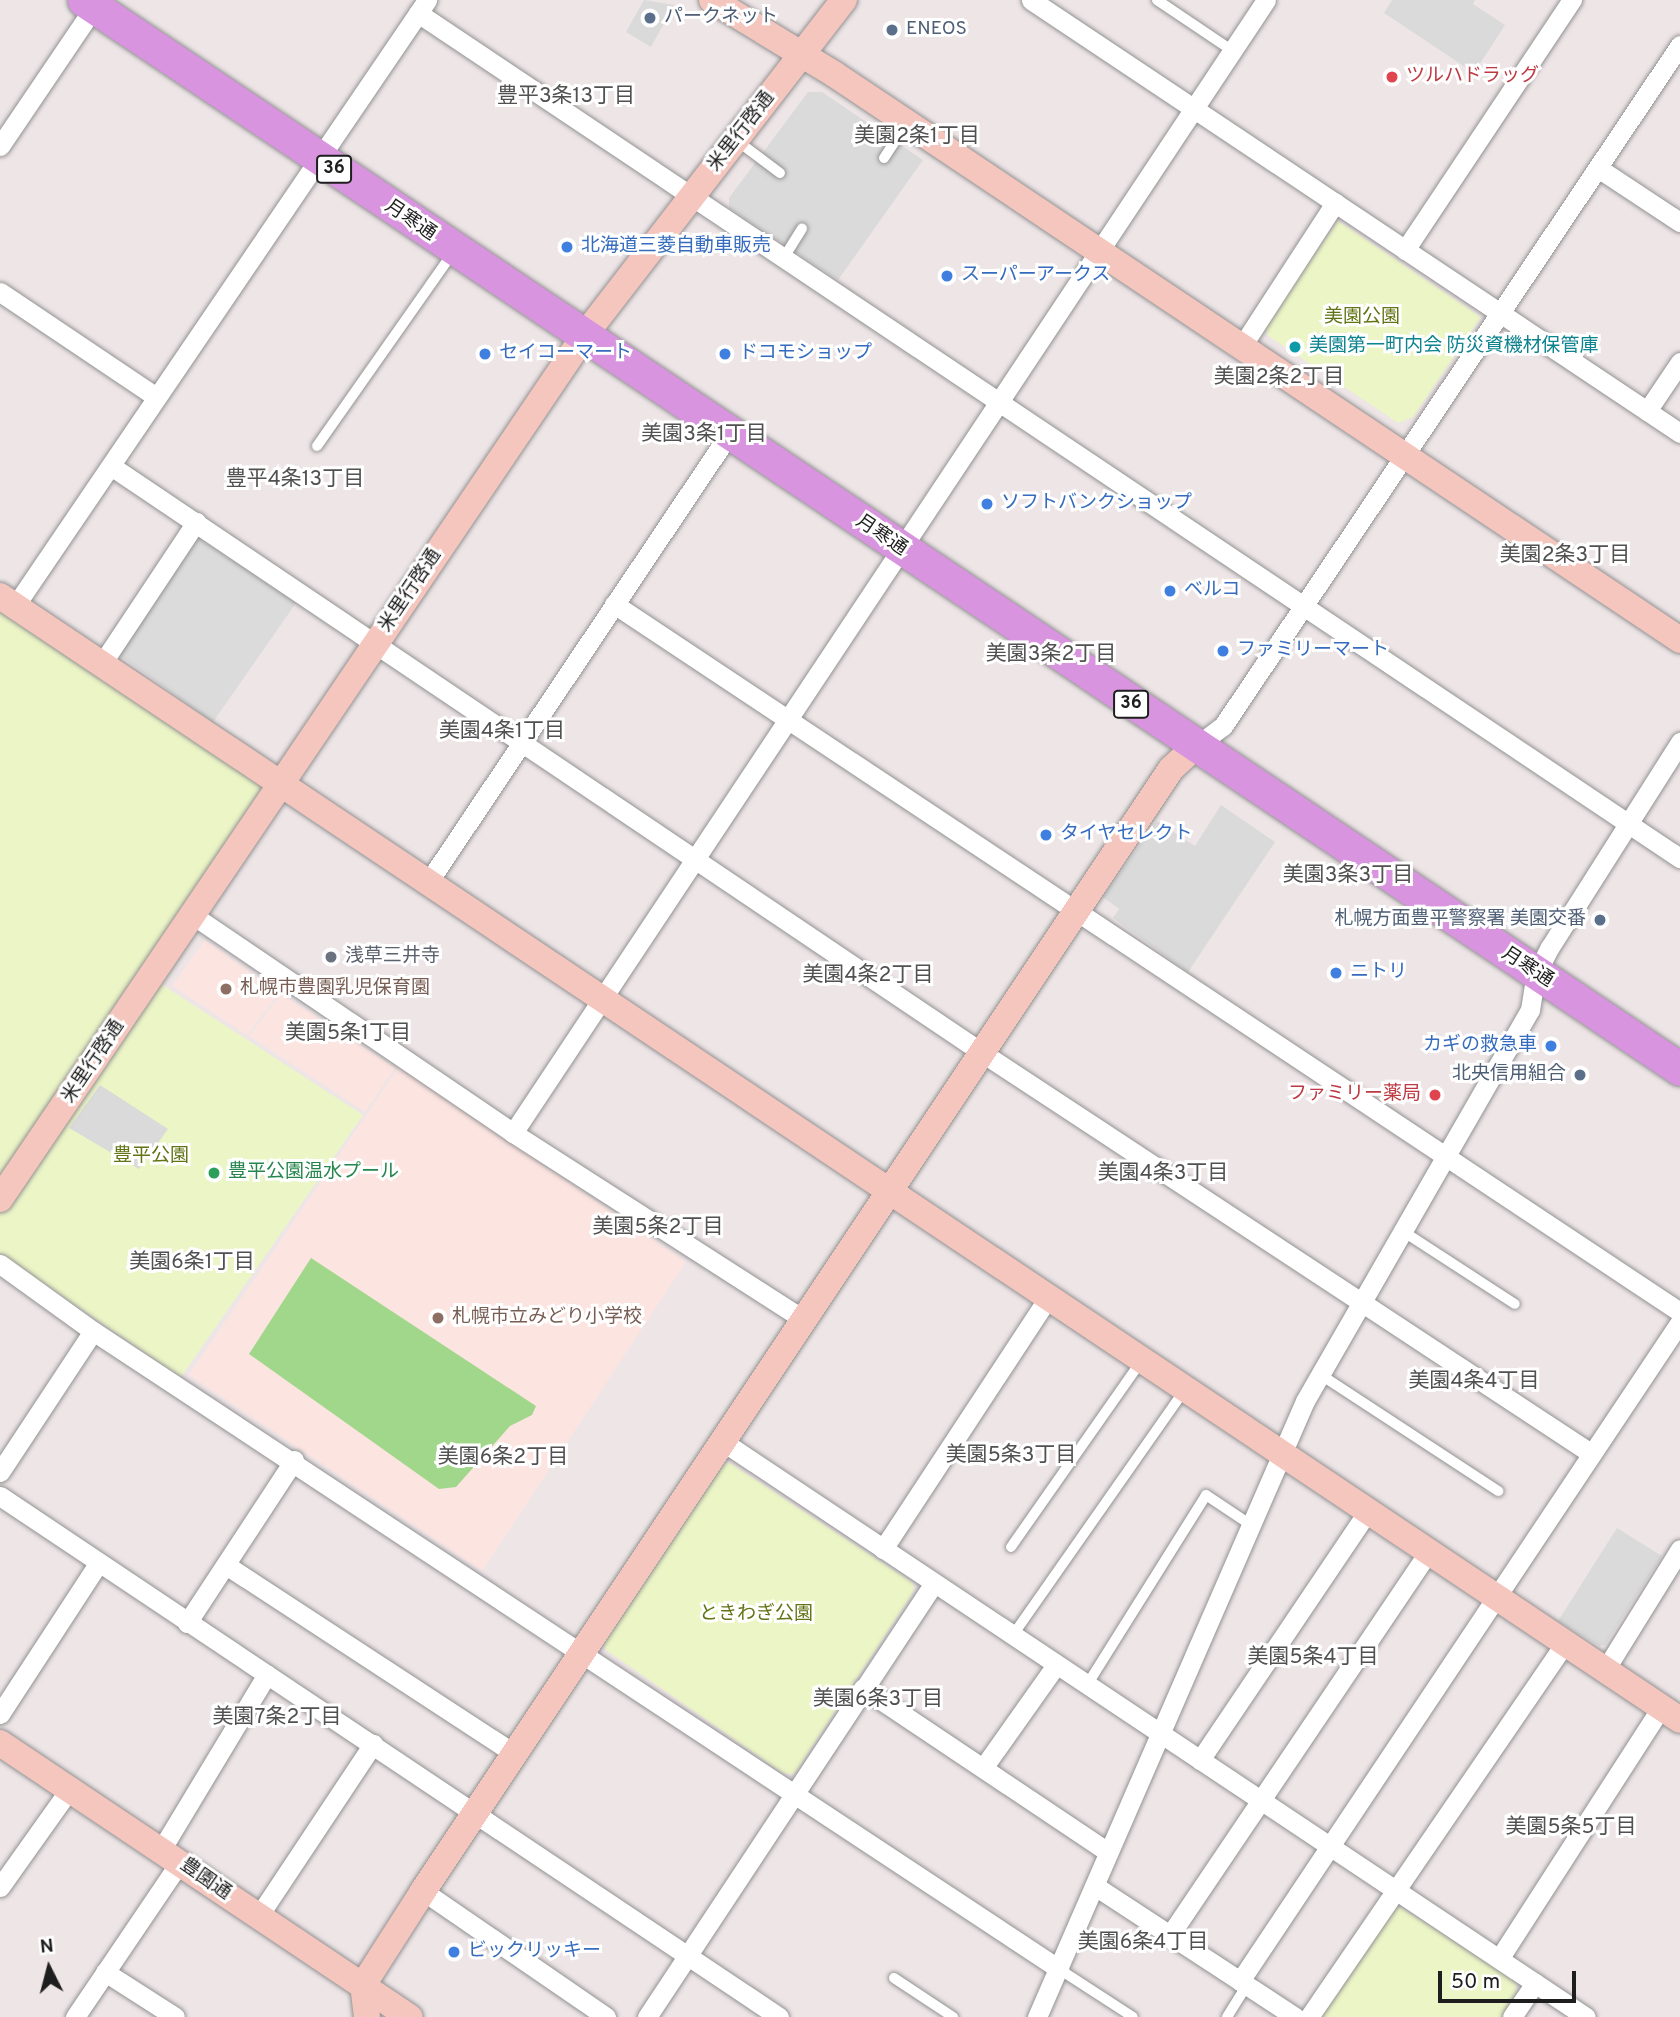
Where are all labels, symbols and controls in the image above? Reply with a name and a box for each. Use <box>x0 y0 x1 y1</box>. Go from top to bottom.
place label: パークネット <box>664 7 778 29</box>
marker: パークネット <box>642 10 658 26</box>
place label: ENEOS <box>906 19 967 41</box>
marker: ENEOS <box>884 22 900 38</box>
place label: ツルハドラッグ <box>1406 66 1539 88</box>
marker: ツルハドラッグ <box>1384 69 1400 85</box>
district label: 豊平3条13丁目 <box>497 84 635 110</box>
street label: 米里行啓通 <box>704 88 780 176</box>
district label: 美園2条1丁目 <box>854 124 980 150</box>
road number: 36 <box>315 154 353 184</box>
street label: 月寒通 <box>380 196 440 246</box>
place label: 北海道三菱自動車販売 <box>581 236 771 258</box>
marker: 北海道三菱自動車販売 <box>559 239 575 255</box>
place label: スーパーアークス <box>961 265 1112 287</box>
marker: スーパーアークス <box>939 268 955 284</box>
park label: 美園公園 <box>1324 307 1400 329</box>
place label: 美園第一町内会 防災資機材保管庫 <box>1309 336 1598 358</box>
marker: 美園第一町内会 防災資機材保管庫 <box>1287 339 1303 355</box>
place label: セイコーマート <box>499 343 632 365</box>
place label: ドコモショップ <box>739 343 872 365</box>
marker: セイコーマート <box>477 346 493 362</box>
marker: ドコモショップ <box>717 346 733 362</box>
district label: 美園2条2丁目 <box>1214 365 1344 391</box>
district label: 美園3条1丁目 <box>641 422 767 448</box>
district label: 豊平4条13丁目 <box>226 467 364 493</box>
place label: ソフトバンクショップ <box>1001 493 1191 515</box>
marker: ソフトバンクショップ <box>979 496 995 512</box>
street label: 月寒通 <box>851 511 911 561</box>
district label: 美園2条3丁目 <box>1500 543 1630 569</box>
street label: 米里行啓通 <box>375 545 447 637</box>
place label: ベルコ <box>1184 580 1241 602</box>
marker: ベルコ <box>1162 583 1178 599</box>
place label: ファミリーマート <box>1237 640 1389 662</box>
district label: 美園3条2丁目 <box>986 642 1116 668</box>
marker: ファミリーマート <box>1215 643 1231 659</box>
road number: 36 <box>1112 690 1150 718</box>
district label: 美園4条1丁目 <box>439 719 565 745</box>
place label: タイヤセレクト <box>1060 824 1193 846</box>
marker: タイヤセレクト <box>1038 827 1054 843</box>
district label: 美園3条3丁目 <box>1283 863 1413 889</box>
place label: 札幌方面豊平警察署 美園交番 <box>1335 909 1586 931</box>
marker: 札幌方面豊平警察署 美園交番 <box>1592 912 1608 928</box>
street label: 月寒通 <box>1497 943 1557 993</box>
place label: 浅草三井寺 <box>345 946 440 968</box>
marker: 浅草三井寺 <box>323 949 339 965</box>
place label: ニトリ <box>1350 962 1407 984</box>
district label: 美園4条2丁目 <box>803 963 933 989</box>
marker: ニトリ <box>1328 965 1344 981</box>
place label: 札幌市豊園乳児保育園 <box>240 978 430 1000</box>
marker: 札幌市豊園乳児保育園 <box>218 981 234 997</box>
street label: 米里行啓通 <box>58 1016 130 1108</box>
district label: 美園5条1丁目 <box>285 1021 411 1047</box>
place label: カギの救急車 <box>1423 1035 1537 1057</box>
marker: カギの救急車 <box>1543 1038 1559 1054</box>
place label: 北央信用組合 <box>1452 1064 1566 1086</box>
marker: 北央信用組合 <box>1572 1067 1588 1083</box>
place label: ファミリー薬局 <box>1288 1084 1421 1106</box>
marker: ファミリー薬局 <box>1427 1087 1443 1103</box>
park label: 豊平公園 <box>113 1146 189 1168</box>
district label: 美園4条3丁目 <box>1098 1161 1228 1187</box>
place label: 豊平公園温水プール <box>228 1162 399 1184</box>
marker: 豊平公園温水プール <box>206 1165 222 1181</box>
district label: 美園5条2丁目 <box>593 1215 723 1241</box>
district label: 美園6条1丁目 <box>129 1250 255 1276</box>
place label: 札幌市立みどり小学校 <box>452 1307 642 1329</box>
marker: 札幌市立みどり小学校 <box>430 1310 446 1326</box>
district label: 美園4条4丁目 <box>1408 1369 1540 1395</box>
district label: 美園5条3丁目 <box>946 1443 1076 1469</box>
district label: 美園6条2丁目 <box>438 1445 568 1471</box>
park label: ときわぎ公園 <box>699 1604 813 1626</box>
district label: 美園5条4丁目 <box>1247 1645 1379 1671</box>
district label: 美園6条3丁目 <box>813 1687 943 1713</box>
district label: 美園7条2丁目 <box>213 1705 341 1731</box>
district label: 美園5条5丁目 <box>1505 1815 1637 1841</box>
street label: 豊園通 <box>175 1854 235 1906</box>
district label: 美園6条4丁目 <box>1078 1930 1208 1956</box>
north arrow <box>14 1933 84 2003</box>
text: N <box>39 1934 55 1960</box>
place label: ビックリッキー <box>468 1941 601 1963</box>
marker: ビックリッキー <box>446 1944 462 1960</box>
scale bar <box>1442 1958 1580 2002</box>
text: 50 m <box>1451 1969 1500 1996</box>

